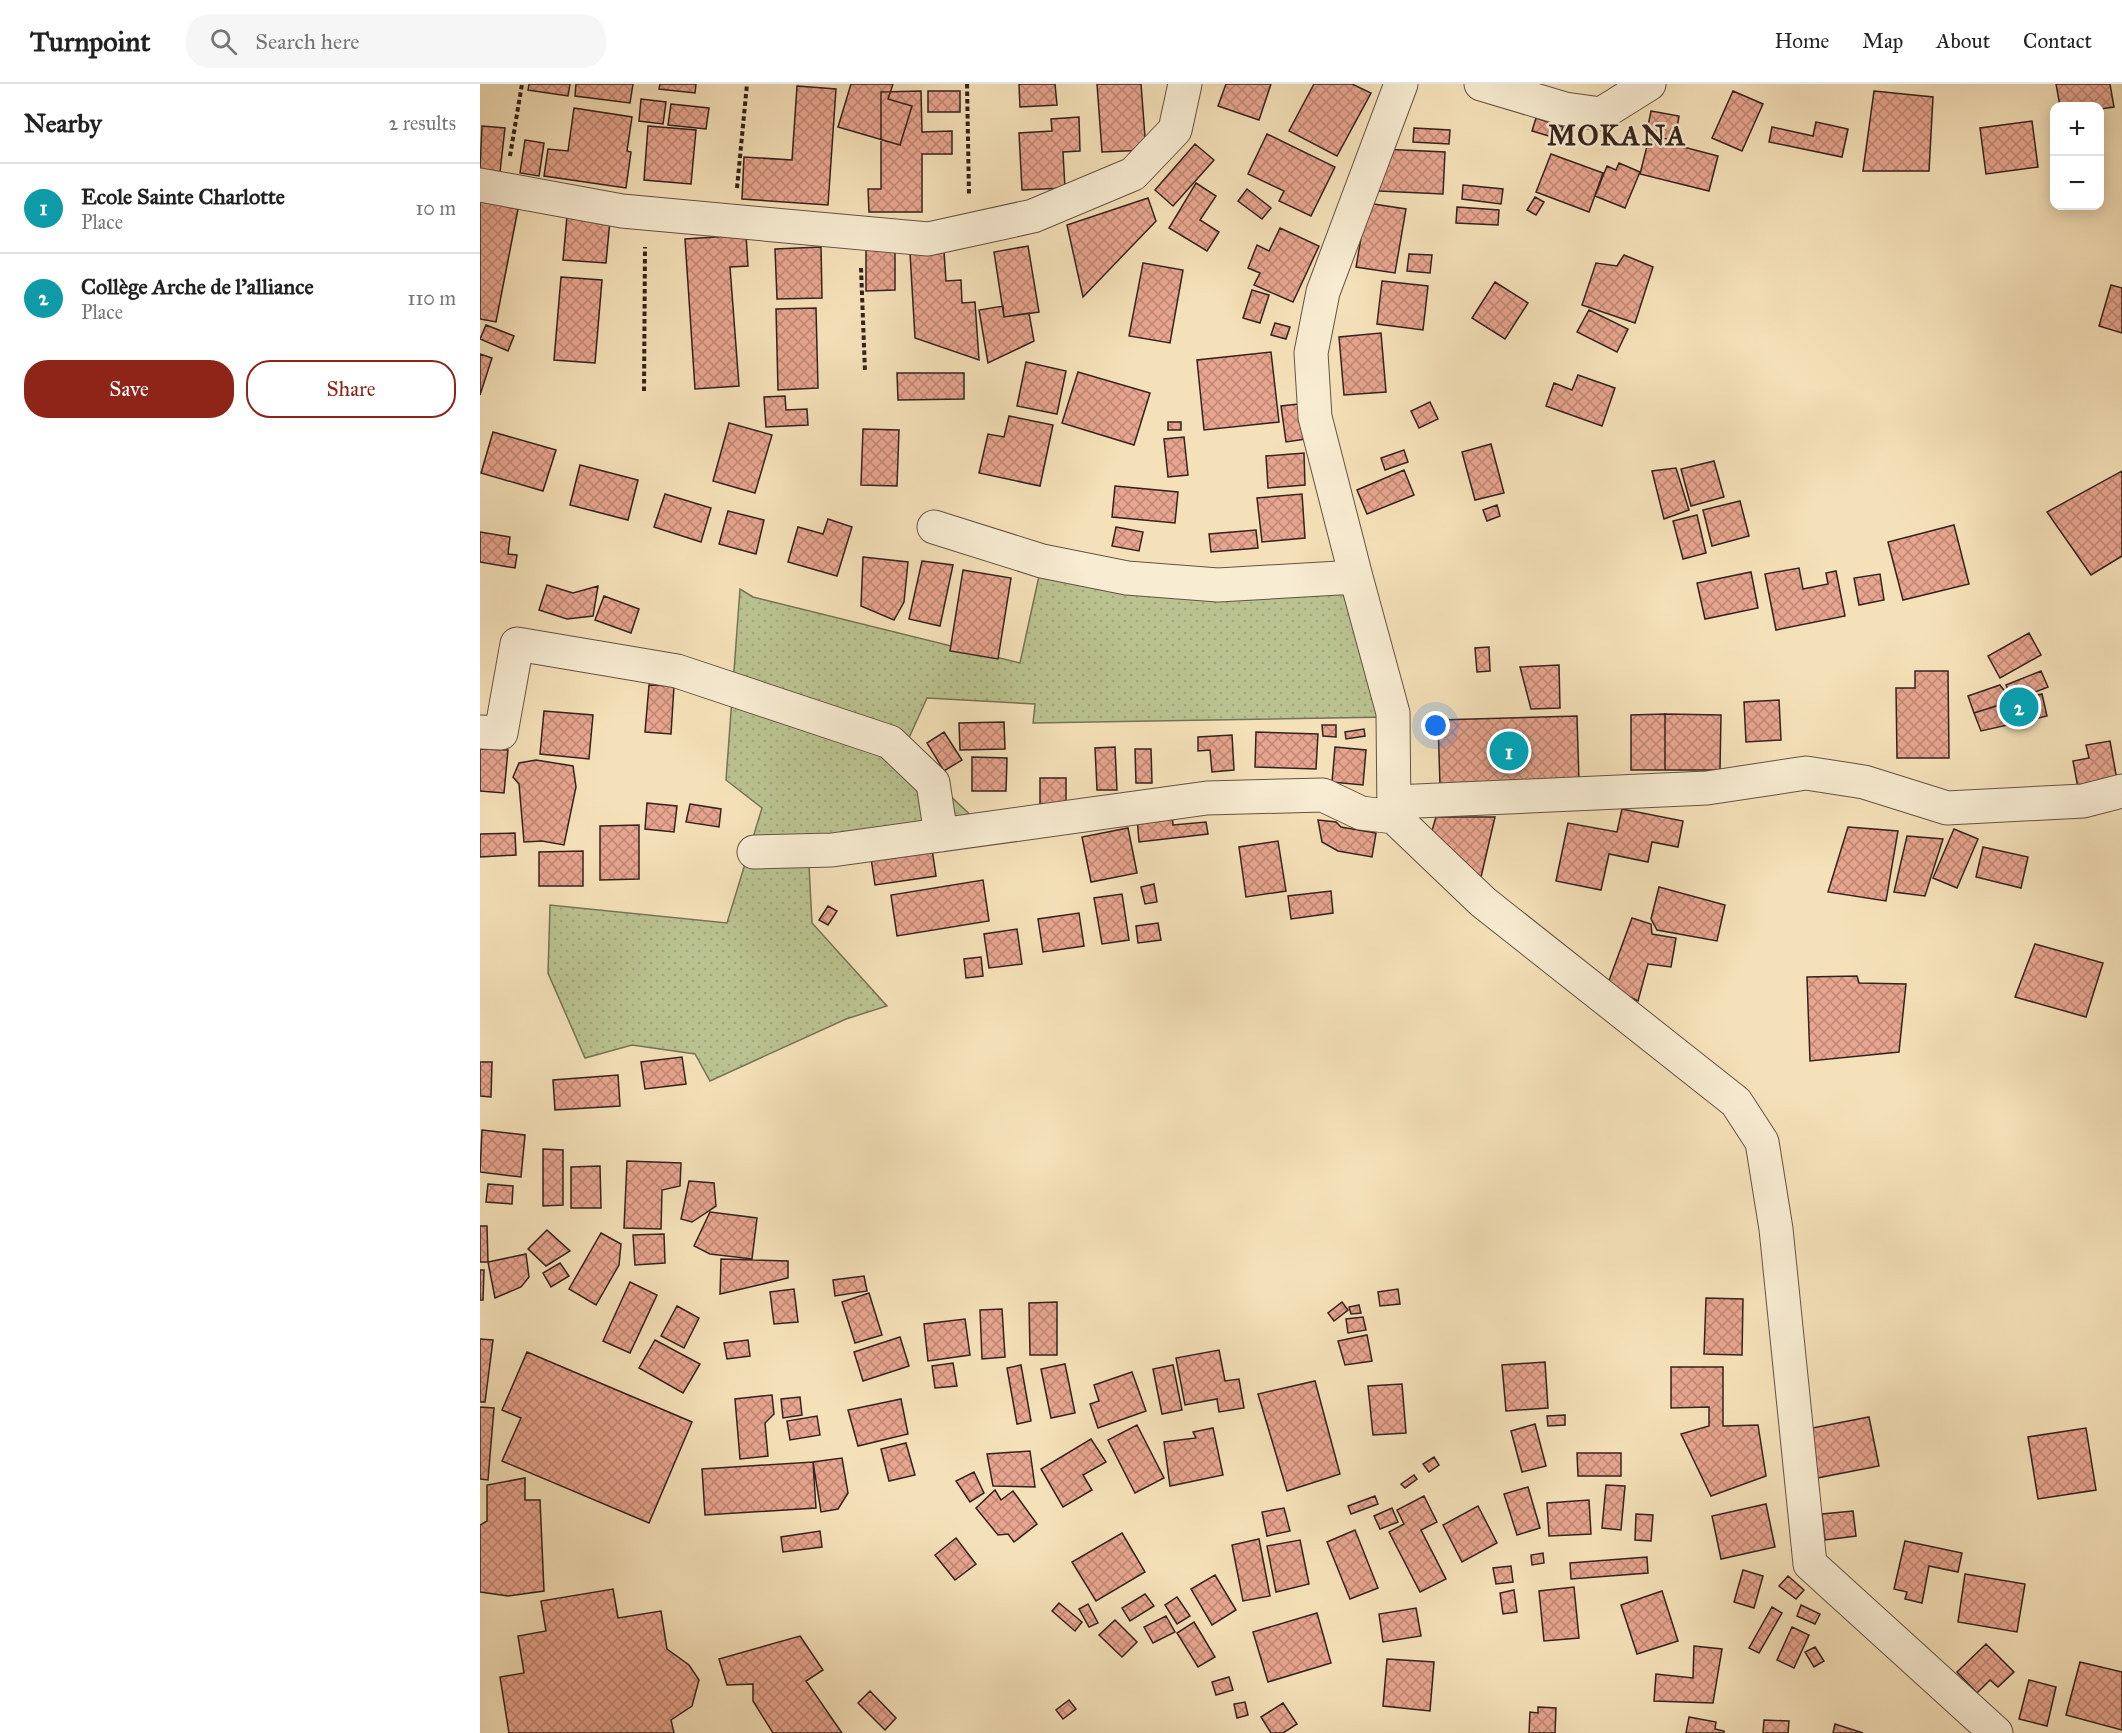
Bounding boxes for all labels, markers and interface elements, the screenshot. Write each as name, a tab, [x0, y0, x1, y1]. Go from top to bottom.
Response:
search box	[186, 14, 606, 68]
text: Turnpoint	[30, 24, 150, 59]
icon: search	[207, 25, 240, 58]
text: Search here	[255, 28, 359, 55]
text: Home	[1774, 28, 1829, 54]
text: Map	[1862, 28, 1903, 54]
text: About	[1936, 28, 1990, 54]
text: Contact	[2023, 28, 2092, 54]
map controls	[2050, 102, 2104, 210]
button: +	[2050, 102, 2104, 156]
text: Nearby	[24, 107, 102, 139]
text: 2 results	[388, 111, 456, 135]
district label: MOKANA	[1547, 118, 1687, 153]
button: −	[2050, 156, 2104, 210]
text: Ecole Sainte Charlotte	[81, 183, 285, 210]
text: 1	[40, 196, 47, 220]
text: 10 m	[415, 196, 456, 220]
text: Place	[81, 210, 123, 234]
text: Collège Arche de l'alliance	[81, 273, 314, 300]
text: 2	[39, 286, 48, 310]
text: 110 m	[408, 286, 456, 310]
text: Place	[81, 300, 123, 324]
button: Save	[24, 360, 234, 418]
button: Share	[246, 360, 456, 418]
pin: 2	[2000, 684, 2038, 730]
your location	[1421, 711, 1450, 740]
pin: 1	[1490, 728, 1528, 774]

